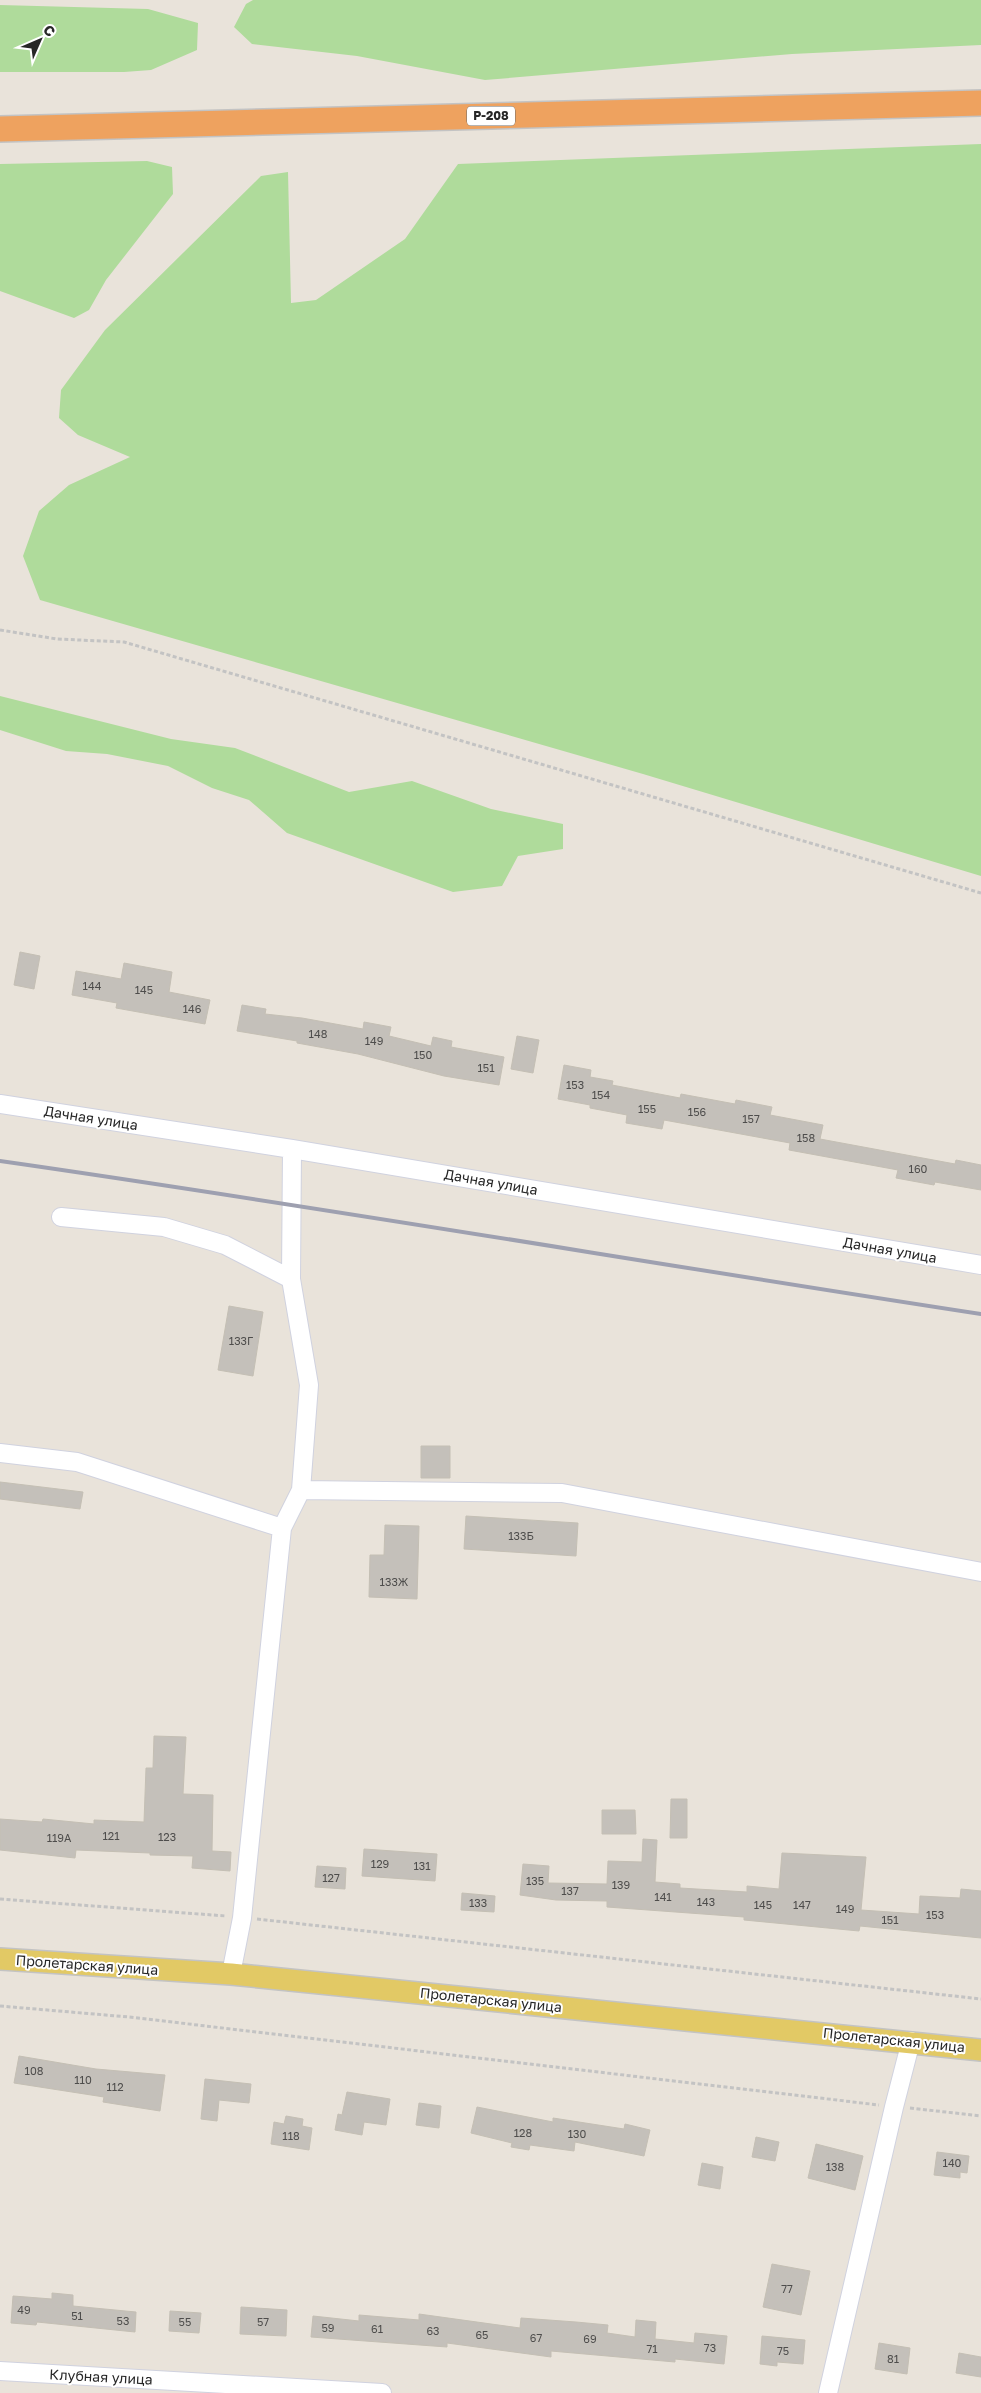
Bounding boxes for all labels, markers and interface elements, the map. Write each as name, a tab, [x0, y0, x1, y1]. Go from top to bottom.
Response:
north arrow	[15, 15, 65, 65]
text: С	[40, 21, 59, 40]
road number: Р-208	[467, 106, 515, 125]
house number: 144	[83, 979, 102, 992]
house number: 145	[135, 983, 153, 996]
house number: 146	[183, 1002, 202, 1015]
house number: 148	[309, 1027, 328, 1040]
house number: 149	[365, 1034, 383, 1047]
house number: 150	[414, 1048, 432, 1061]
house number: 151	[477, 1061, 495, 1074]
house number: 153	[566, 1078, 584, 1091]
house number: 154	[592, 1088, 610, 1101]
street label: Дачная улица	[43, 1102, 139, 1133]
house number: 155	[638, 1102, 656, 1115]
house number: 156	[688, 1105, 707, 1118]
house number: 157	[742, 1112, 760, 1125]
house number: 158	[797, 1131, 815, 1144]
house number: 160	[909, 1162, 928, 1175]
street label: Дачная улица	[443, 1165, 539, 1198]
street label: Дачная улица	[842, 1233, 938, 1266]
house number: 133Г	[229, 1334, 253, 1347]
house number: 133Б	[508, 1529, 534, 1542]
house number: 133Ж	[380, 1575, 409, 1588]
house number: 121	[102, 1829, 120, 1842]
house number: 123	[158, 1830, 176, 1843]
house number: 119А	[47, 1831, 72, 1844]
house number: 129	[371, 1857, 389, 1870]
house number: 131	[413, 1859, 431, 1872]
house number: 127	[322, 1871, 340, 1884]
house number: 135	[526, 1874, 544, 1887]
house number: 139	[612, 1878, 630, 1891]
house number: 137	[561, 1884, 579, 1897]
house number: 141	[654, 1890, 672, 1903]
house number: 143	[697, 1895, 715, 1908]
house number: 133	[469, 1896, 487, 1909]
house number: 145	[754, 1898, 772, 1911]
house number: 147	[793, 1898, 811, 1911]
house number: 149	[836, 1902, 854, 1915]
house number: 153	[926, 1908, 944, 1921]
house number: 151	[881, 1913, 899, 1926]
street label: Пролетарская улица	[15, 1951, 159, 1978]
street label: Пролетарская улица	[419, 1984, 563, 2015]
street label: Пролетарская улица	[822, 2024, 966, 2055]
house number: 108	[25, 2064, 44, 2077]
house number: 110	[74, 2073, 92, 2086]
house number: 112	[106, 2080, 124, 2093]
house number: 128	[514, 2126, 532, 2139]
house number: 130	[568, 2127, 586, 2140]
house number: 118	[282, 2129, 300, 2142]
house number: 140	[943, 2156, 962, 2169]
house number: 138	[826, 2160, 845, 2173]
house number: 77	[781, 2282, 793, 2295]
house number: 49	[17, 2303, 31, 2316]
house number: 51	[71, 2309, 83, 2322]
house number: 53	[117, 2314, 129, 2327]
house number: 55	[179, 2315, 191, 2328]
house number: 57	[257, 2315, 269, 2328]
house number: 59	[321, 2321, 335, 2334]
house number: 61	[371, 2322, 383, 2335]
house number: 63	[426, 2324, 440, 2337]
house number: 65	[475, 2328, 489, 2341]
house number: 67	[530, 2331, 542, 2344]
house number: 69	[583, 2332, 597, 2345]
house number: 73	[704, 2341, 716, 2354]
house number: 71	[646, 2342, 658, 2355]
house number: 75	[777, 2344, 789, 2357]
house number: 81	[887, 2352, 899, 2365]
street label: Клубная улица	[49, 2365, 153, 2388]

